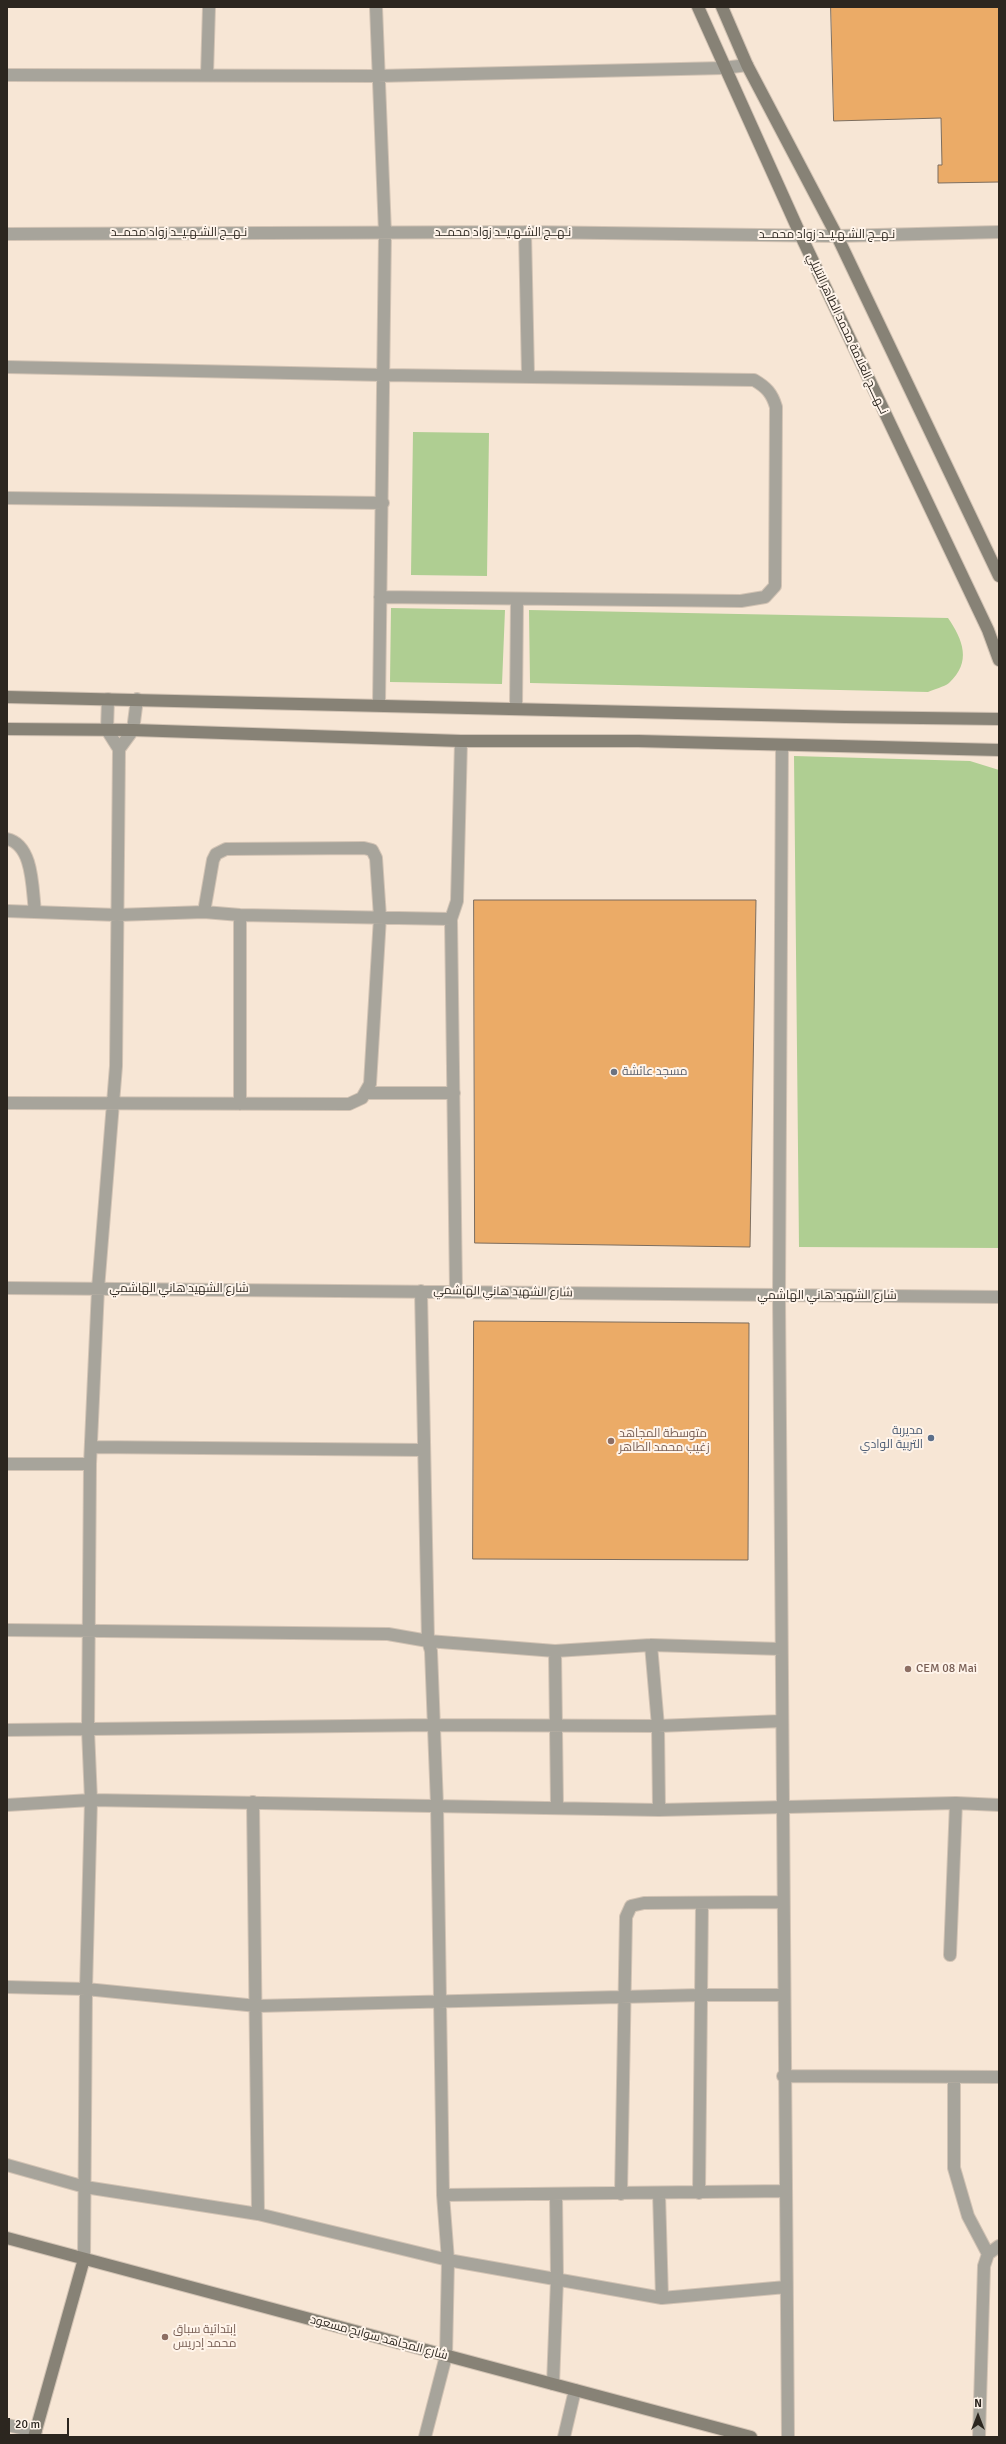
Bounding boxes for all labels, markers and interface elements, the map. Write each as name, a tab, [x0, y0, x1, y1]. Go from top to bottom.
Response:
street label: نـهــج الشـهـيــد زواد محمــد	[111, 226, 247, 240]
street label: نـهــج الشـهـيــد زواد محمــد	[435, 226, 571, 240]
street label: نـهــج الشـهـيــد زواد محمــد	[759, 228, 895, 242]
street label: نــهــــج العلامة محمد الطاهر التليلي	[803, 251, 891, 417]
place label: مسجد عائشة	[622, 1065, 687, 1079]
marker: مسجد عائشة	[609, 1067, 619, 1077]
street label: شارع الشهيد هاني الهاشمي	[109, 1282, 249, 1296]
street label: شارع الشهيد هاني الهاشمي	[433, 1284, 573, 1300]
street label: شارع الشهيد هاني الهاشمي	[757, 1289, 897, 1303]
place label: مديربة التربية الوادي	[860, 1424, 923, 1452]
place label: متوسطة المجاهد زغيب محمد الطاهر	[619, 1427, 710, 1455]
marker: مديربة التربية الوادي	[926, 1433, 936, 1443]
marker: متوسطة المجاهد زغيب محمد الطاهر	[606, 1436, 616, 1446]
place label: CEM 08 Mai	[916, 1662, 977, 1676]
marker: CEM 08 Mai	[903, 1664, 913, 1674]
street label: شارع المجاهد سوايح مسعود	[309, 2313, 449, 2363]
place label: إبتدائية سباق محمد إدريس	[173, 2323, 236, 2351]
marker: إبتدائية سباق محمد إدريس	[160, 2332, 170, 2342]
north arrow	[958, 2396, 998, 2436]
text: N	[974, 2397, 982, 2410]
scale bar	[10, 2410, 71, 2436]
text: 20 m	[15, 2417, 40, 2432]

